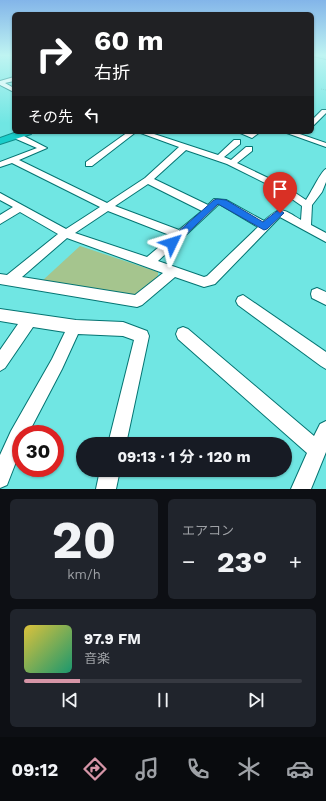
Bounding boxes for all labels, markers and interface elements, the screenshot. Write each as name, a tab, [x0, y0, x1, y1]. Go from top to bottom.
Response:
text: 60 m	[94, 24, 164, 57]
icon: right	[28, 28, 80, 80]
text: 右折	[94, 62, 130, 83]
icon: left	[81, 104, 103, 126]
text: その先	[28, 108, 73, 126]
pin	[263, 172, 297, 213]
icon: arrive	[269, 178, 291, 200]
position arrow	[151, 222, 193, 264]
speed limit sign: 30	[12, 425, 64, 477]
text: 09:13 · 1 分 · 120 m	[117, 448, 251, 466]
text: 20	[52, 510, 116, 571]
text: エアコン	[182, 523, 234, 538]
text: 23°	[217, 544, 267, 579]
text: −	[182, 549, 195, 574]
text: +	[289, 549, 302, 574]
text: km/h	[67, 567, 101, 582]
text: 97.9 FM	[84, 630, 141, 648]
text: 音楽	[84, 651, 110, 666]
icon: previous	[59, 689, 81, 711]
icon: pause	[152, 689, 174, 711]
icon: next	[245, 689, 267, 711]
icon: directions	[81, 755, 109, 783]
icon: music	[133, 755, 161, 783]
icon: phone	[184, 755, 212, 783]
icon: climate	[235, 755, 263, 783]
icon: car	[286, 755, 314, 783]
text: 09:12	[12, 759, 58, 780]

